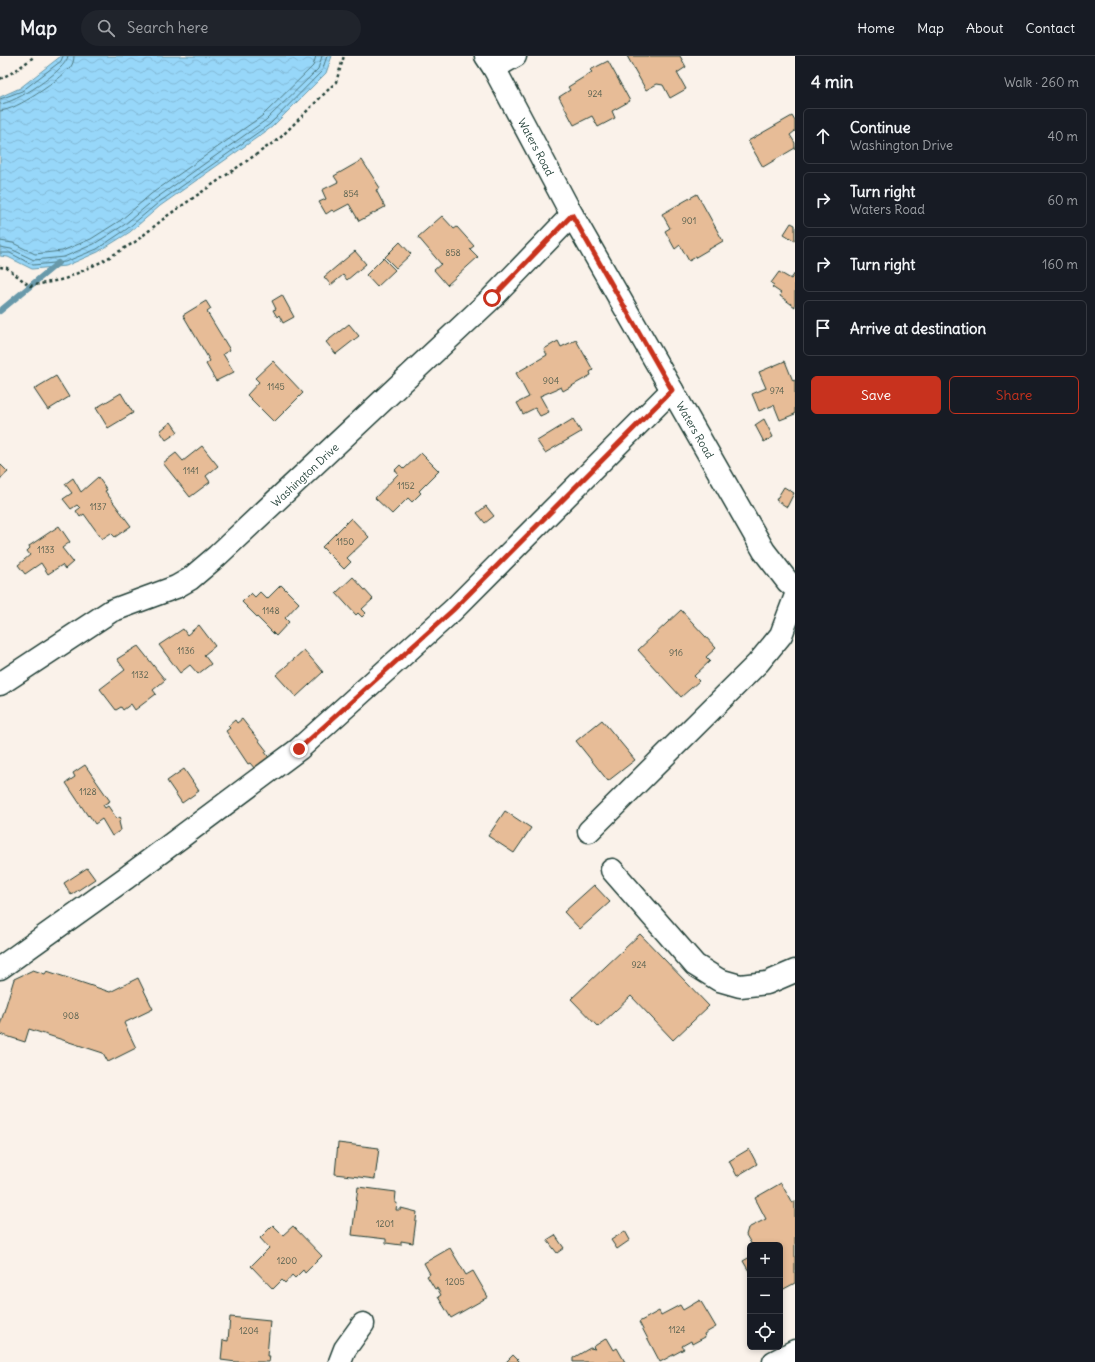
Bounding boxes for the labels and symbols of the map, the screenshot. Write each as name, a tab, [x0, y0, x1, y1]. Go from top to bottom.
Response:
house number: 924	[587, 88, 603, 99]
street label: Waters Road	[515, 116, 557, 179]
house number: 854	[343, 188, 359, 199]
house number: 901	[682, 215, 696, 226]
house number: 858	[445, 247, 461, 258]
route start	[483, 289, 501, 307]
house number: 904	[543, 375, 559, 386]
house number: 1145	[267, 381, 285, 392]
house number: 974	[770, 385, 784, 396]
street label: Waters Road	[673, 399, 717, 461]
street label: Washington Drive	[268, 440, 342, 510]
house number: 1141	[183, 465, 199, 476]
house number: 1152	[397, 480, 415, 491]
house number: 1137	[90, 501, 107, 512]
house number: 1150	[336, 536, 354, 547]
house number: 1133	[37, 544, 55, 555]
house number: 1148	[262, 605, 280, 616]
house number: 1136	[177, 645, 195, 656]
house number: 916	[669, 647, 683, 658]
house number: 1132	[131, 669, 149, 680]
route end	[290, 740, 308, 758]
house number: 1128	[79, 786, 97, 797]
house number: 924	[631, 959, 647, 970]
house number: 908	[63, 1010, 79, 1021]
house number: 1201	[376, 1218, 394, 1229]
house number: 1200	[277, 1255, 297, 1266]
house number: 1205	[445, 1276, 465, 1287]
house number: 1124	[668, 1324, 686, 1335]
house number: 1204	[239, 1325, 259, 1336]

